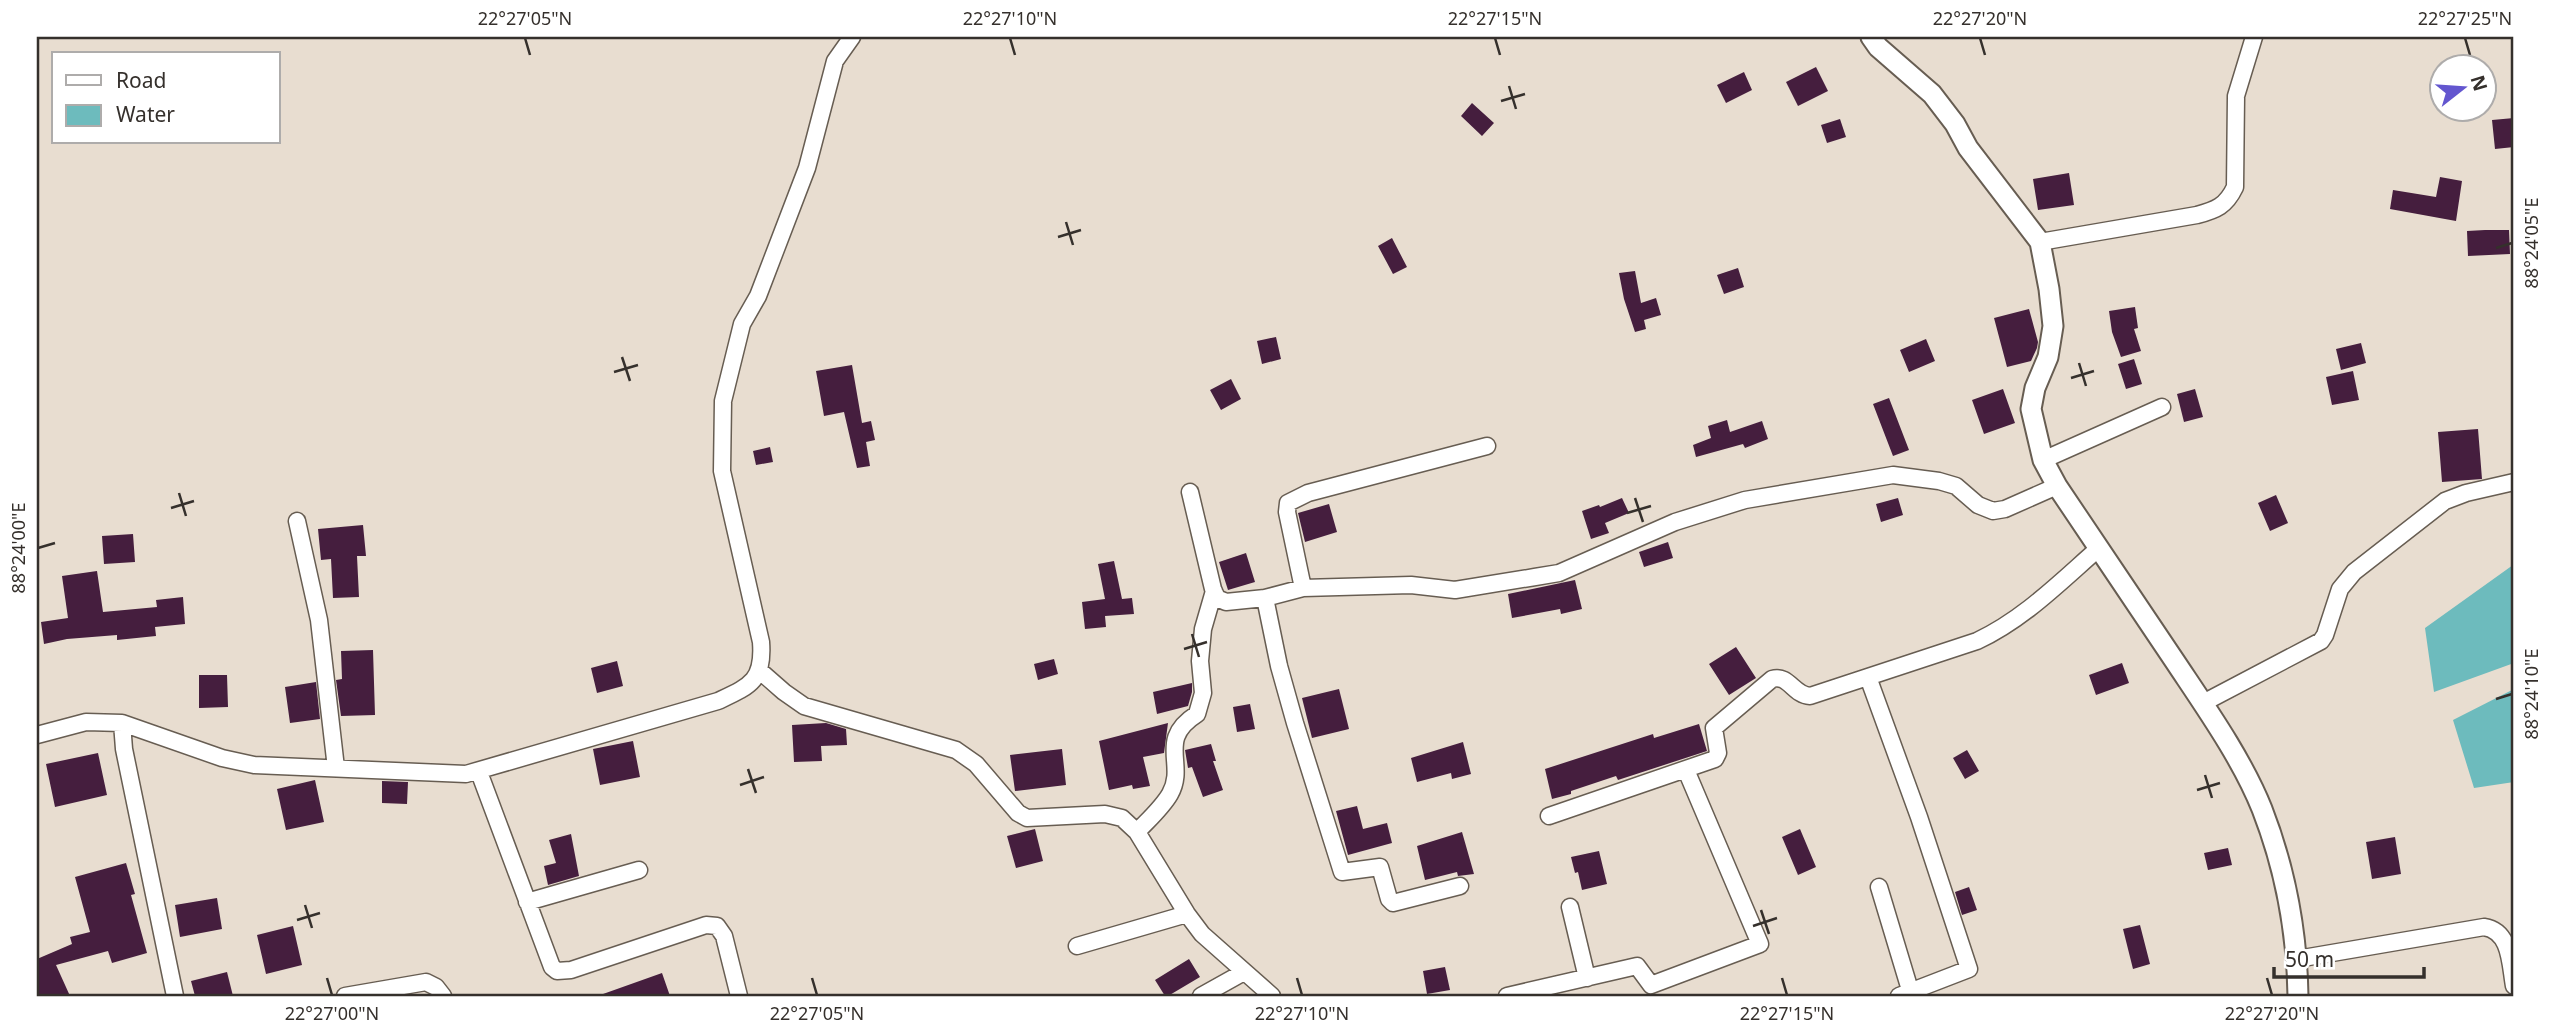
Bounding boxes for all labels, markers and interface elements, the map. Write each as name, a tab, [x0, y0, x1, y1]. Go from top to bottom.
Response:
text: 22°27'05"N	[478, 6, 572, 30]
text: 22°27'10"N	[963, 6, 1057, 30]
text: 22°27'15"N	[1448, 6, 1542, 30]
text: 22°27'20"N	[1933, 6, 2027, 30]
text: 22°27'25"N	[2418, 6, 2512, 30]
legend	[52, 52, 280, 144]
north arrow	[2428, 52, 2498, 122]
text: Road	[116, 66, 166, 94]
text: N	[2465, 72, 2494, 94]
text: Water	[116, 100, 175, 128]
text: 88°24'05"E	[2519, 198, 2543, 288]
text: 88°24'00"E	[6, 503, 30, 593]
text: 88°24'10"E	[2519, 649, 2543, 739]
scale bar	[2274, 935, 2425, 979]
text: 50 m	[2285, 945, 2334, 973]
text: 22°27'00"N	[285, 1001, 379, 1025]
text: 22°27'05"N	[770, 1001, 864, 1025]
text: 22°27'10"N	[1255, 1001, 1349, 1025]
text: 22°27'15"N	[1740, 1001, 1834, 1025]
text: 22°27'20"N	[2225, 1001, 2319, 1025]

